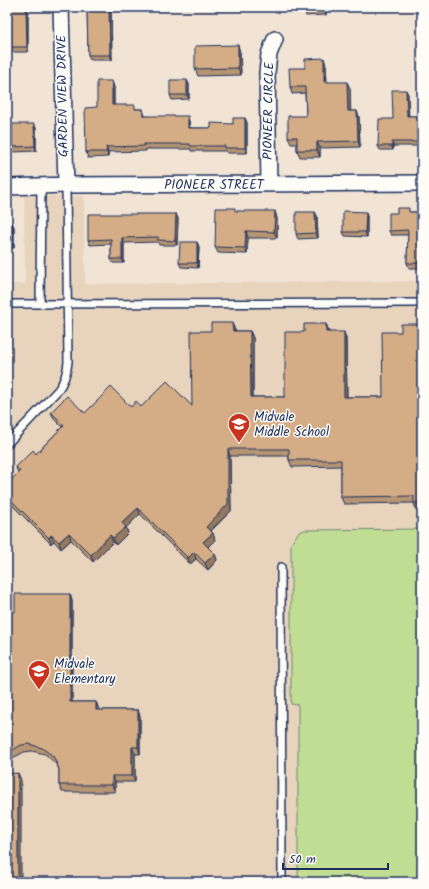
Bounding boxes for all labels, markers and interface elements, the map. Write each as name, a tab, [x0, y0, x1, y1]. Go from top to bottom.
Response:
street label: GARDEN VIEW DRIVE	[51, 34, 75, 157]
street label: PIONEER CIRCLE	[258, 62, 280, 160]
street label: PIONEER STREET	[164, 175, 265, 196]
place label: Midvale Middle School	[254, 407, 329, 443]
school or university icon: Midvale Middle School	[226, 411, 252, 444]
place label: Midvale Elementary	[54, 654, 116, 690]
school or university icon: Midvale Elementary	[26, 658, 52, 691]
scale bar	[283, 845, 388, 871]
text: 50 m	[289, 850, 316, 869]

